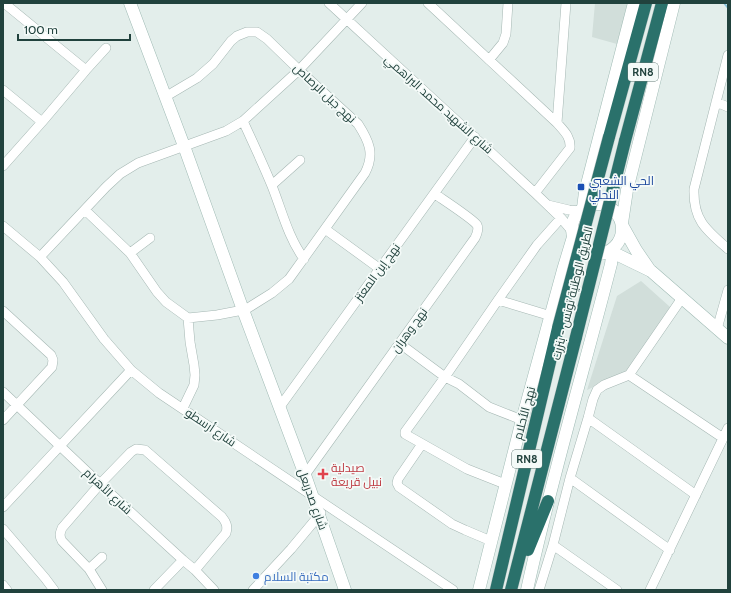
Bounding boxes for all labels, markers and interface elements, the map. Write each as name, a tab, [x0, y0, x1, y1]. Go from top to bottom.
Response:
scale bar	[18, 16, 130, 42]
text: 100 m	[24, 22, 58, 37]
street label: شارع الشهيد محمد البراهمي	[380, 51, 496, 159]
street label: نهج جبل الرصاص	[290, 60, 360, 127]
road number: RN8	[628, 63, 658, 81]
place label: الحي الشعبي النحلي	[589, 173, 654, 205]
marker: الحي الشعبي النحلي	[576, 182, 586, 192]
street label: الطريق الوطنية تونس - بنزرت	[548, 224, 596, 362]
street label: نهج إبن المعتز	[350, 240, 404, 305]
street label: نهج وهران	[388, 304, 431, 356]
street label: نهج الأحلام	[510, 385, 539, 442]
street label: شارع أرسطو	[182, 405, 239, 450]
road number: RN8	[512, 450, 542, 468]
place label: صيدلية نبيل قريعة	[331, 460, 382, 489]
street label: شارع الأهرام	[80, 465, 135, 518]
street label: شارع صدربعل	[294, 466, 331, 532]
marker: صيدلية نبيل قريعة	[318, 469, 328, 479]
place label: مكتبة السلام	[264, 569, 329, 585]
marker: مكتبة السلام	[251, 571, 261, 581]

